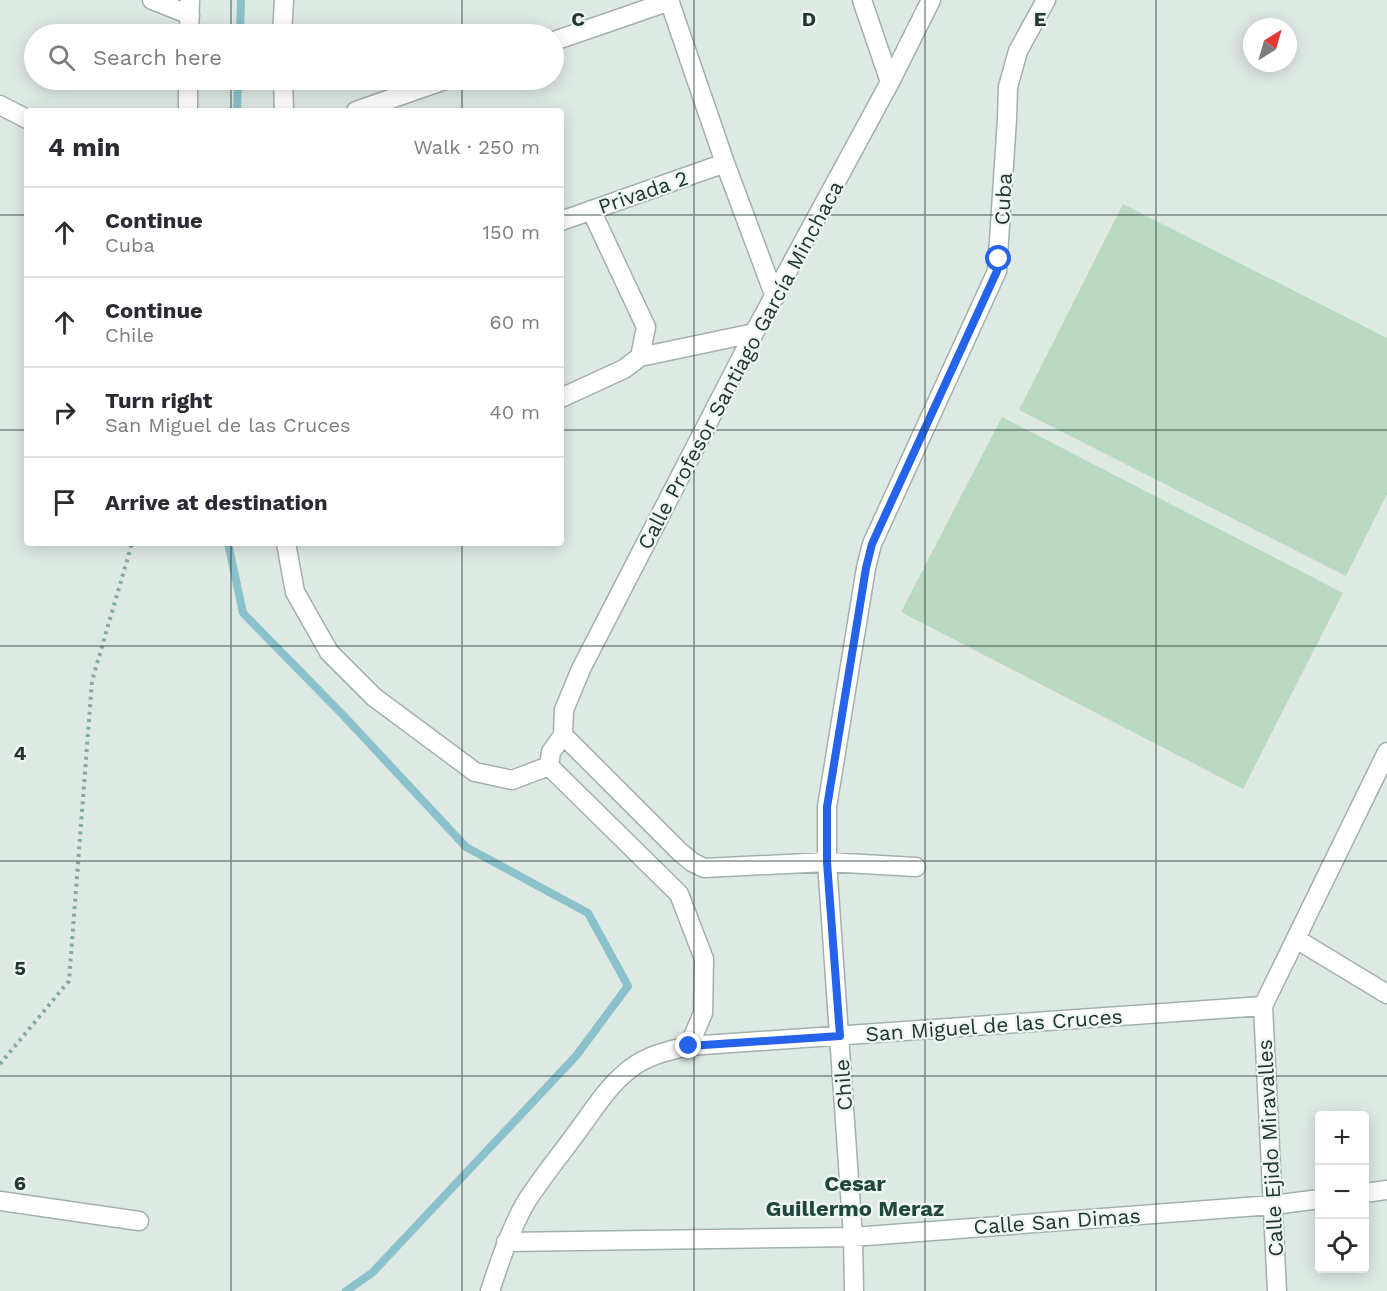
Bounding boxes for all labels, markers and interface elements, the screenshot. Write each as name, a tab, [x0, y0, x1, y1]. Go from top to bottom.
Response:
text: C	[571, 7, 585, 31]
text: D	[802, 7, 816, 31]
text: E	[1034, 7, 1046, 31]
north arrow	[1243, 18, 1297, 72]
search box	[24, 24, 564, 90]
icon: search	[45, 41, 78, 74]
text: Search here	[93, 45, 222, 70]
text: 4 min	[48, 132, 120, 162]
text: Walk · 250 m	[413, 135, 540, 159]
street label: Privada 2	[595, 165, 691, 219]
street label: Cuba	[989, 172, 1017, 226]
street label: Calle Profesor Santiago García Minchaca	[632, 176, 848, 554]
text: Continue	[105, 208, 203, 233]
icon: ahead	[48, 216, 81, 249]
text: 150 m	[482, 220, 540, 244]
text: Cuba	[105, 233, 155, 257]
route start	[985, 245, 1011, 271]
text: Continue	[105, 298, 203, 323]
icon: ahead	[48, 306, 81, 339]
text: 60 m	[490, 310, 540, 334]
text: Chile	[105, 323, 154, 347]
text: Turn right	[105, 388, 212, 413]
icon: right	[48, 396, 81, 429]
text: 40 m	[489, 400, 540, 424]
text: San Miguel de las Cruces	[105, 413, 351, 437]
icon: arrive	[48, 486, 81, 519]
text: Arrive at destination	[105, 490, 328, 515]
text: 4	[14, 741, 27, 765]
text: 5	[14, 956, 26, 980]
street label: San Miguel de las Cruces	[865, 1004, 1123, 1046]
route end	[675, 1032, 701, 1058]
street label: Calle Ejido Miravalles	[1252, 1039, 1288, 1257]
street label: Chile	[829, 1058, 857, 1112]
map controls	[1315, 1111, 1369, 1273]
button: +	[1315, 1111, 1369, 1165]
button: −	[1315, 1165, 1369, 1219]
text: 6	[14, 1171, 26, 1195]
district label: Cesar Guillermo Meraz	[766, 1171, 944, 1221]
street label: Calle San Dimas	[973, 1203, 1141, 1239]
button: locate	[1315, 1219, 1369, 1273]

